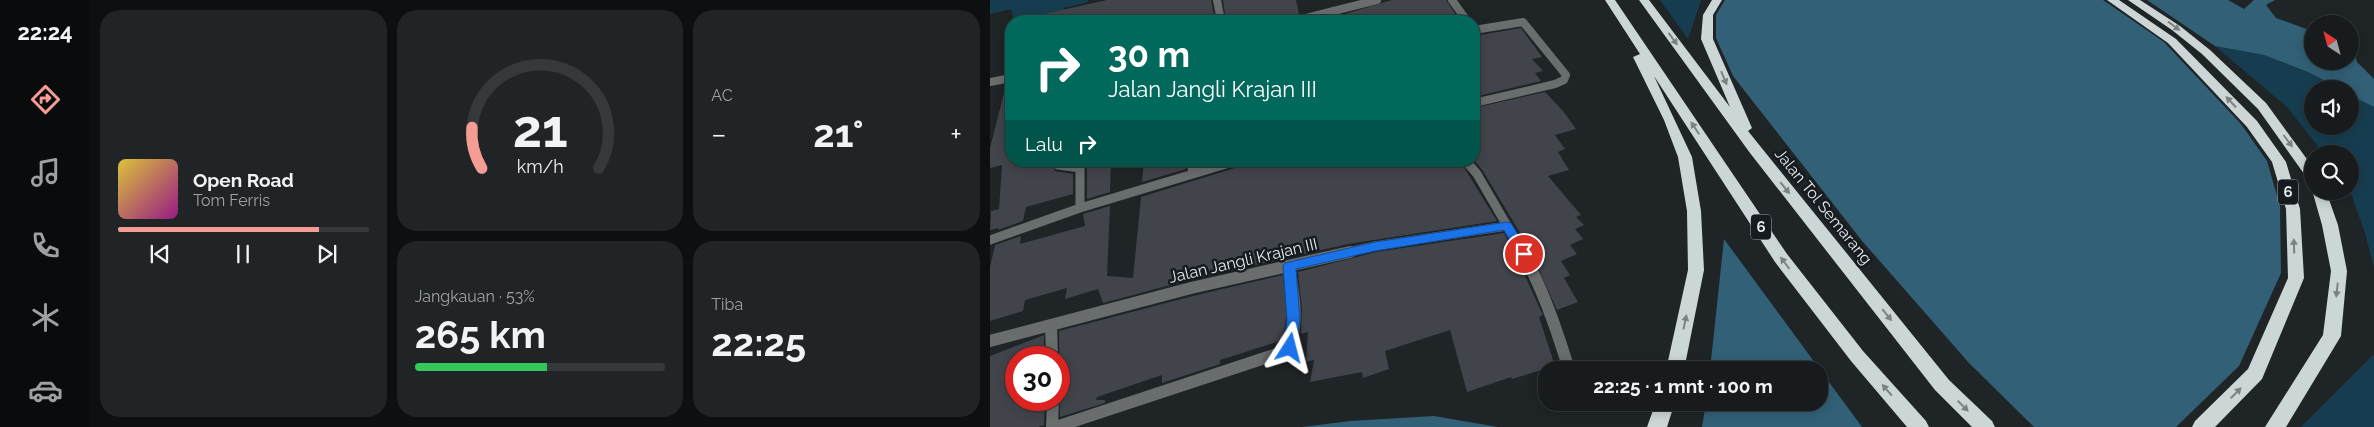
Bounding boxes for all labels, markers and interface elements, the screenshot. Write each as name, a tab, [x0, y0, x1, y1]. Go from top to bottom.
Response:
north arrow	[2304, 15, 2359, 70]
map controls	[2304, 15, 2359, 200]
text: 22:24	[17, 19, 73, 45]
one-way arrow	[2167, 21, 2181, 31]
one-way arrow	[1668, 32, 1678, 46]
text: 30 m	[1108, 34, 1190, 75]
icon: right	[1025, 35, 1090, 100]
one-way arrow	[1721, 71, 1729, 85]
text: Jalan Jangli Krajan III	[1108, 76, 1317, 102]
button: sound	[2304, 80, 2359, 135]
icon: directions	[28, 82, 63, 117]
text: AC	[711, 86, 733, 105]
one-way arrow	[2225, 97, 2237, 109]
text: 21	[512, 98, 568, 159]
text: 21°	[813, 111, 863, 156]
text: −	[711, 118, 726, 151]
text: +	[950, 118, 962, 151]
one-way arrow	[1690, 122, 1700, 135]
icon: right	[1073, 130, 1101, 158]
text: Lalu	[1025, 133, 1063, 155]
one-way arrow	[2282, 134, 2293, 147]
street label: Jalan Tol Semarang	[1771, 144, 1876, 268]
button: search	[2304, 145, 2359, 200]
icon: music	[28, 155, 63, 190]
text: km/h	[516, 156, 564, 177]
text: Open Road	[193, 169, 294, 191]
road number: 6	[2278, 180, 2298, 204]
one-way arrow	[1780, 182, 1791, 195]
text: Tom Ferris	[193, 191, 270, 210]
road number: 6	[1751, 214, 1771, 240]
icon: phone	[28, 228, 63, 263]
pin	[1503, 233, 1545, 275]
street label: Jalan Jangli Krajan III	[1167, 234, 1319, 287]
one-way arrow	[2290, 238, 2298, 254]
icon: previous	[146, 240, 174, 268]
icon: pause	[229, 240, 257, 268]
icon: next	[313, 240, 341, 268]
icon: arrive	[1510, 240, 1538, 268]
one-way arrow	[1780, 257, 1791, 270]
one-way arrow	[2333, 282, 2341, 298]
text: Jangkauan · 53%	[415, 287, 535, 306]
text: Tiba	[711, 295, 743, 314]
icon: climate	[28, 300, 63, 335]
one-way arrow	[1881, 308, 1892, 321]
text: 265 km	[415, 312, 546, 357]
one-way arrow	[1681, 314, 1689, 330]
text: 22:25	[711, 320, 806, 365]
position arrow	[1263, 321, 1315, 373]
speed limit sign: 30	[1005, 346, 1070, 411]
icon: car	[28, 373, 63, 408]
text: 22:25 · 1 mnt · 100 m	[1593, 375, 1773, 397]
one-way arrow	[1881, 384, 1892, 397]
one-way arrow	[2230, 387, 2242, 399]
one-way arrow	[1957, 400, 1969, 412]

